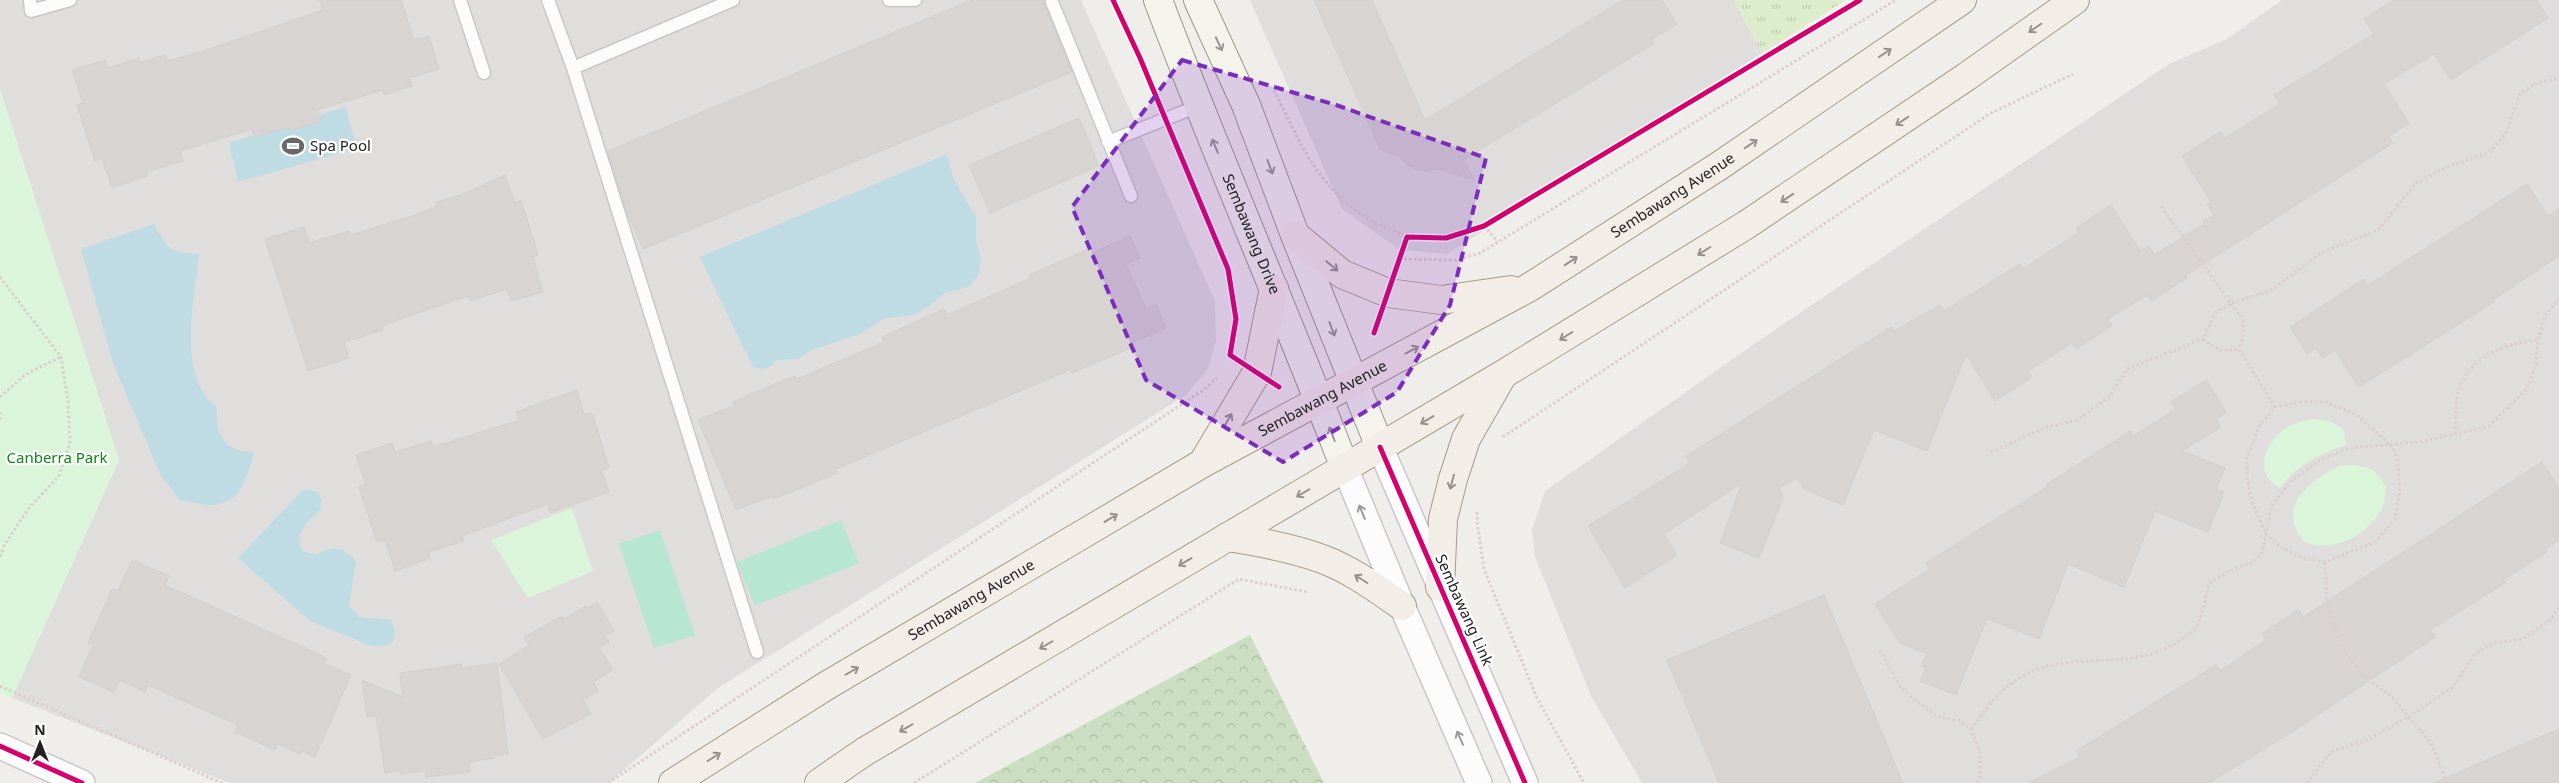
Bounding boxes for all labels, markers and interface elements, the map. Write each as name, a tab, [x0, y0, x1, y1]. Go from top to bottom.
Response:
one-way arrow	[2029, 23, 2043, 33]
one-way arrow	[1214, 36, 1224, 51]
one-way arrow	[1878, 47, 1892, 57]
one-way arrow	[1895, 116, 1909, 126]
sports icon: Spa Pool	[280, 133, 306, 159]
place label: Spa Pool	[310, 135, 371, 155]
one-way arrow	[1209, 139, 1219, 154]
one-way arrow	[1744, 139, 1758, 149]
street label: Sembawang Avenue	[1606, 147, 1738, 242]
one-way arrow	[1266, 158, 1275, 174]
street label: Sembawang Drive	[1219, 171, 1286, 297]
one-way arrow	[1780, 193, 1794, 203]
one-way arrow	[1697, 245, 1711, 256]
one-way arrow	[1564, 256, 1578, 266]
one-way arrow	[1326, 260, 1339, 272]
one-way arrow	[1328, 321, 1337, 336]
one-way arrow	[1559, 331, 1573, 341]
one-way arrow	[1404, 344, 1418, 354]
street label: Sembawang Avenue	[1254, 355, 1390, 441]
one-way arrow	[1223, 414, 1233, 428]
one-way arrow	[1419, 415, 1434, 425]
one-way arrow	[1327, 427, 1336, 442]
park label: Canberra Park	[7, 447, 107, 467]
one-way arrow	[1447, 473, 1457, 489]
one-way arrow	[1296, 489, 1311, 498]
one-way arrow	[1357, 505, 1366, 521]
one-way arrow	[1103, 512, 1117, 522]
street label: Sembawang Link	[1431, 551, 1498, 668]
street label: Sembawang Avenue	[904, 554, 1038, 644]
one-way arrow	[1178, 557, 1192, 567]
one-way arrow	[1354, 574, 1368, 584]
one-way arrow	[1039, 641, 1053, 651]
one-way arrow	[845, 666, 859, 676]
north arrow	[15, 718, 65, 768]
text: N	[34, 720, 46, 739]
one-way arrow	[899, 723, 913, 733]
one-way arrow	[1454, 731, 1464, 746]
one-way arrow	[707, 752, 721, 762]

